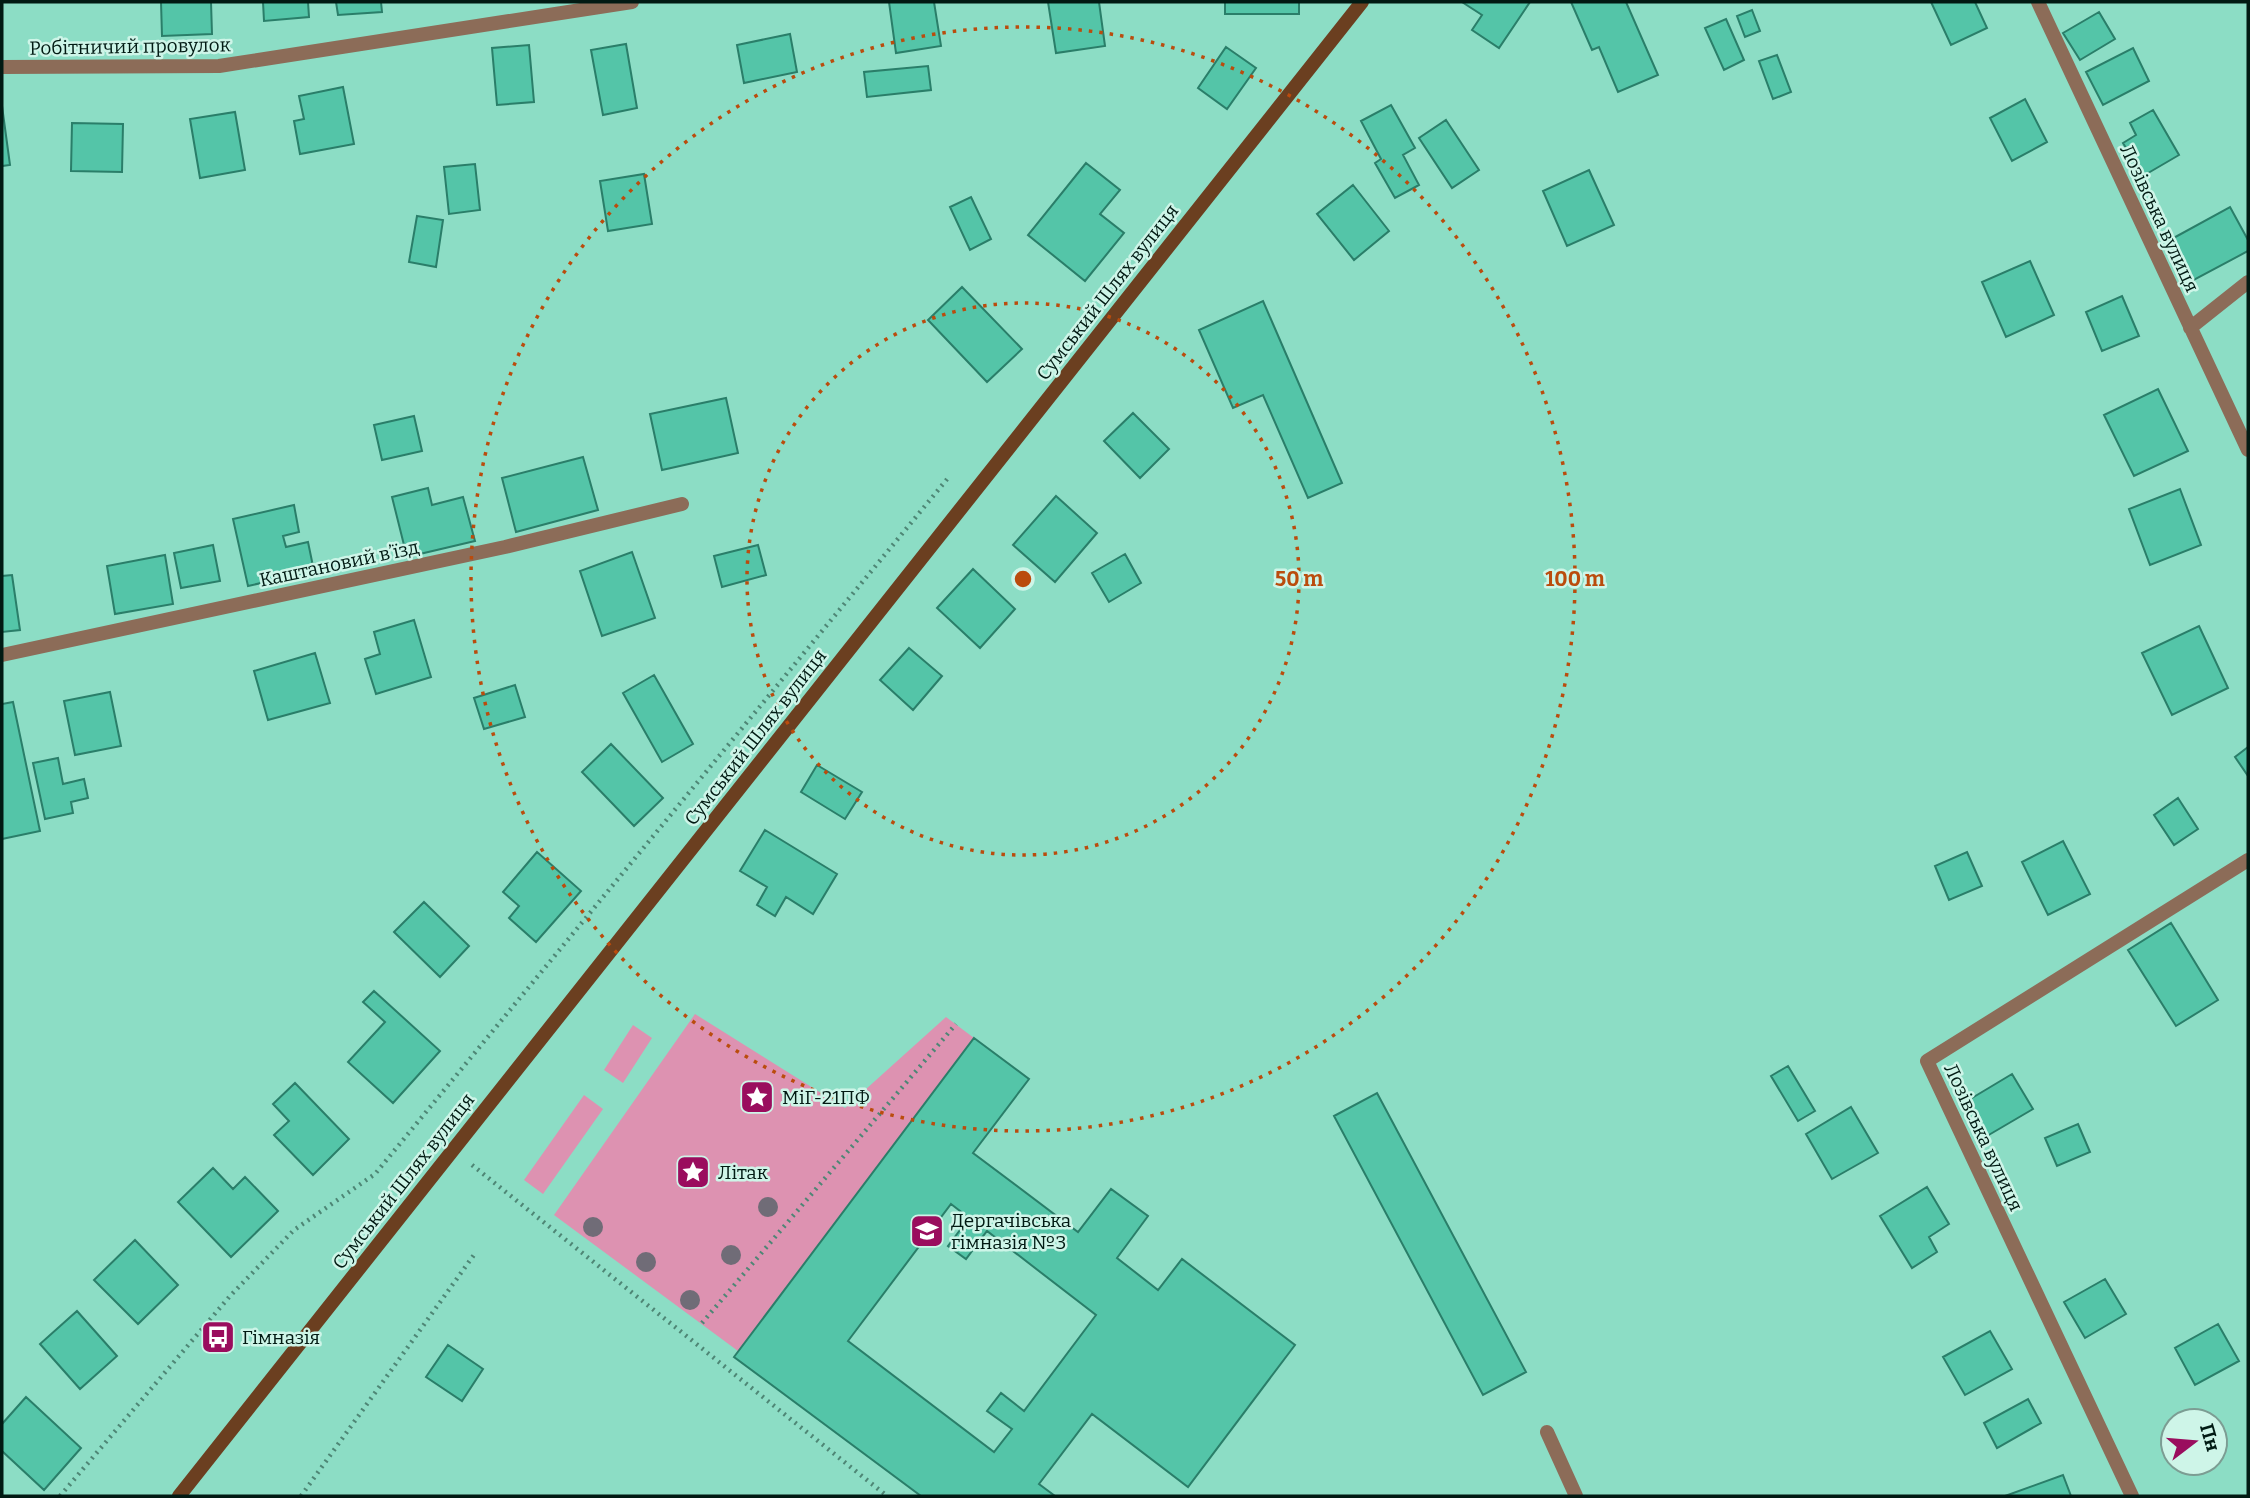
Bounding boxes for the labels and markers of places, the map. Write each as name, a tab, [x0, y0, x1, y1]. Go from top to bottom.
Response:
centre of rings	[1011, 567, 1035, 591]
place icon: МіГ-21ПФ	[738, 1078, 776, 1116]
place label: МіГ-21ПФ	[782, 1086, 870, 1109]
place icon: Літак	[674, 1153, 712, 1191]
place label: Літак	[718, 1161, 769, 1184]
place label: Дергачівська гімназія №3	[951, 1209, 1072, 1254]
school or university icon: Дергачівська гімназія №3	[908, 1212, 946, 1250]
bus stop icon: Гімназія	[199, 1318, 237, 1356]
place label: Гімназія	[242, 1326, 320, 1349]

